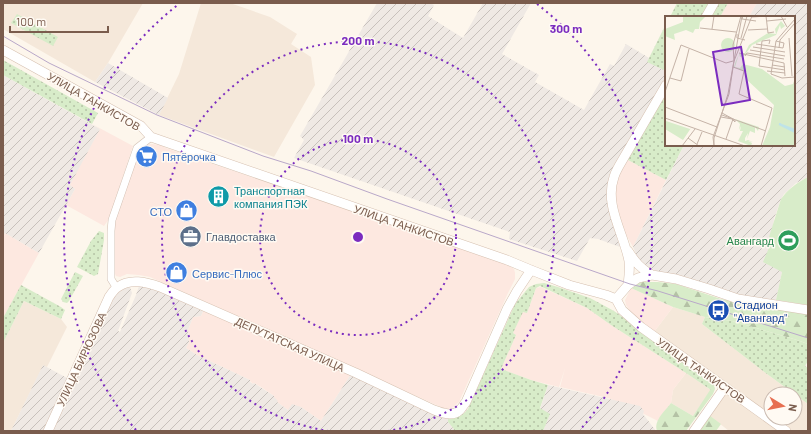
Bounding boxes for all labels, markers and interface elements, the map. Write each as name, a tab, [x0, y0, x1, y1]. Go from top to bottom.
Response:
scale bar	[10, 8, 108, 34]
text: 100 m	[16, 14, 46, 28]
inset map	[665, 16, 795, 146]
text: 300 m	[550, 21, 582, 35]
text: 200 m	[342, 33, 374, 47]
street label: УЛИЦА ТАНКИСТОВ	[45, 69, 143, 133]
text: 100 m	[343, 131, 373, 145]
supermarket icon: Пятёрочка	[133, 143, 159, 169]
place label: Пятёрочка	[162, 150, 217, 163]
building icon: Транспортная компания ПЭК	[206, 183, 232, 209]
place label: Транспортная компания ПЭК	[234, 184, 308, 210]
shop icon: СТО	[174, 198, 200, 224]
street label: УЛИЦА ТАНКИСТОВ	[352, 202, 456, 248]
place label: СТО	[150, 205, 172, 218]
office icon: Главдоставка	[177, 223, 203, 249]
sports icon: Авангард	[776, 227, 802, 253]
place label: Главдоставка	[206, 230, 277, 243]
centre of rings	[351, 230, 365, 244]
place label: Авангард	[727, 234, 775, 247]
shop icon: Сервис-Плюс	[163, 260, 189, 286]
place label: Сервис-Плюс	[192, 267, 263, 280]
bus stop icon: Стадион "Авангард"	[706, 297, 732, 323]
place label: Стадион "Авангард"	[734, 298, 787, 324]
street label: УЛИЦА БИРЮЗОВА	[53, 309, 109, 408]
street label: ДЕПУТАТСКАЯ УЛИЦА	[233, 314, 347, 374]
street label: УЛИЦА ТАНКИСТОВ	[654, 335, 748, 405]
north arrow	[763, 386, 803, 426]
text: N	[786, 403, 800, 413]

